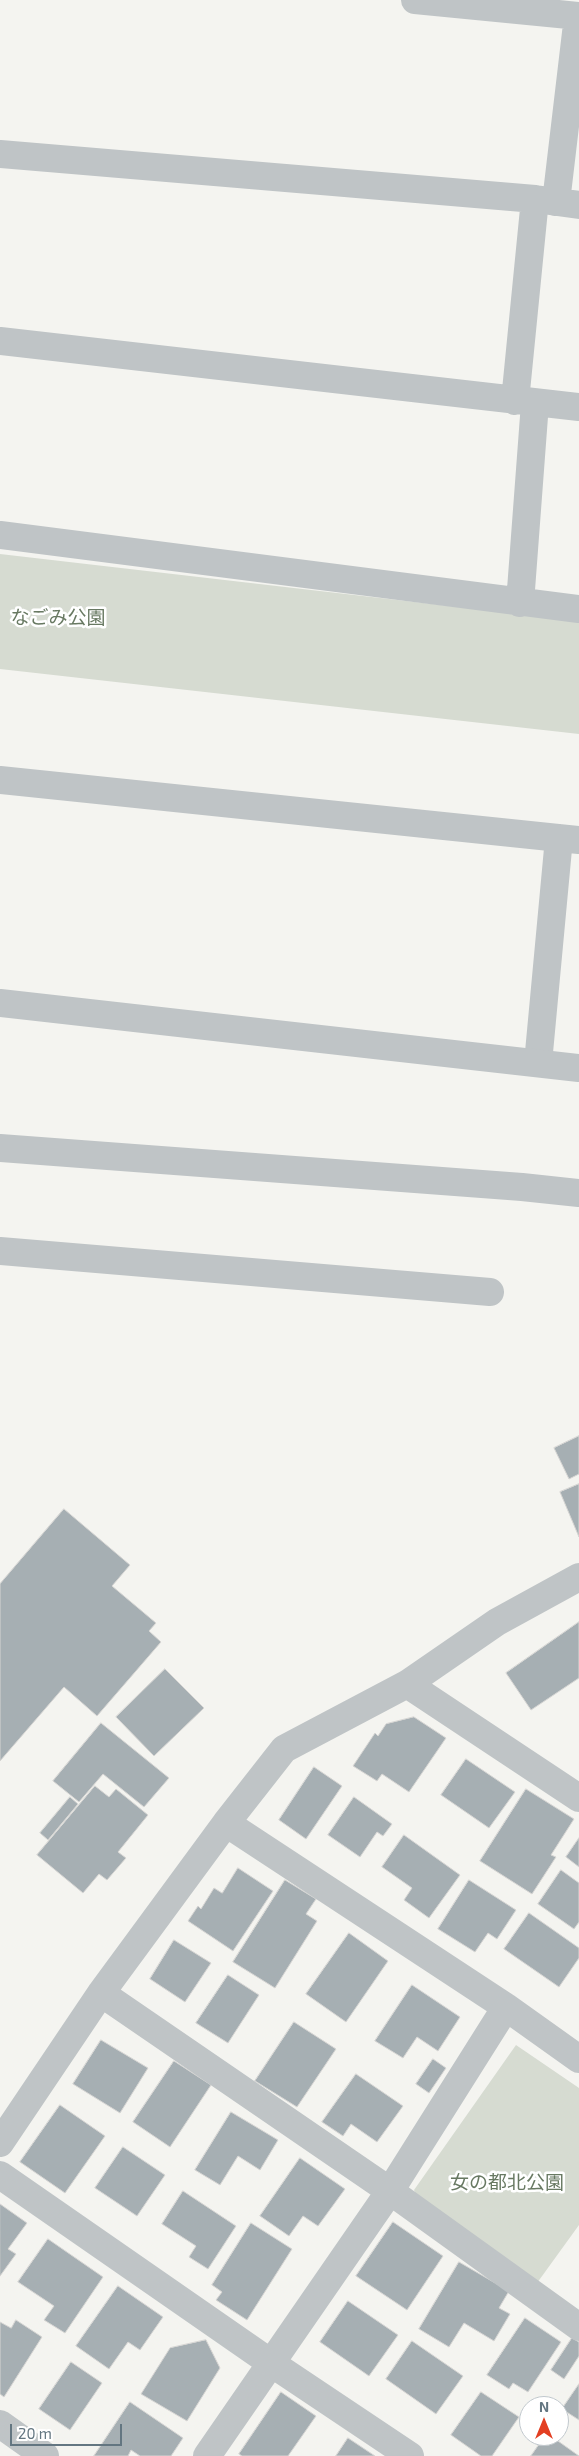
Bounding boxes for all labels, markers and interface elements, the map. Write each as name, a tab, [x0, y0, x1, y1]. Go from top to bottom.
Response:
park label: なごみ公園	[11, 607, 105, 629]
park label: 女の都北公園	[450, 2172, 564, 2194]
north arrow	[519, 2396, 569, 2446]
text: N	[539, 2398, 549, 2415]
scale bar	[12, 2414, 125, 2446]
text: 20 m	[18, 2424, 52, 2442]

